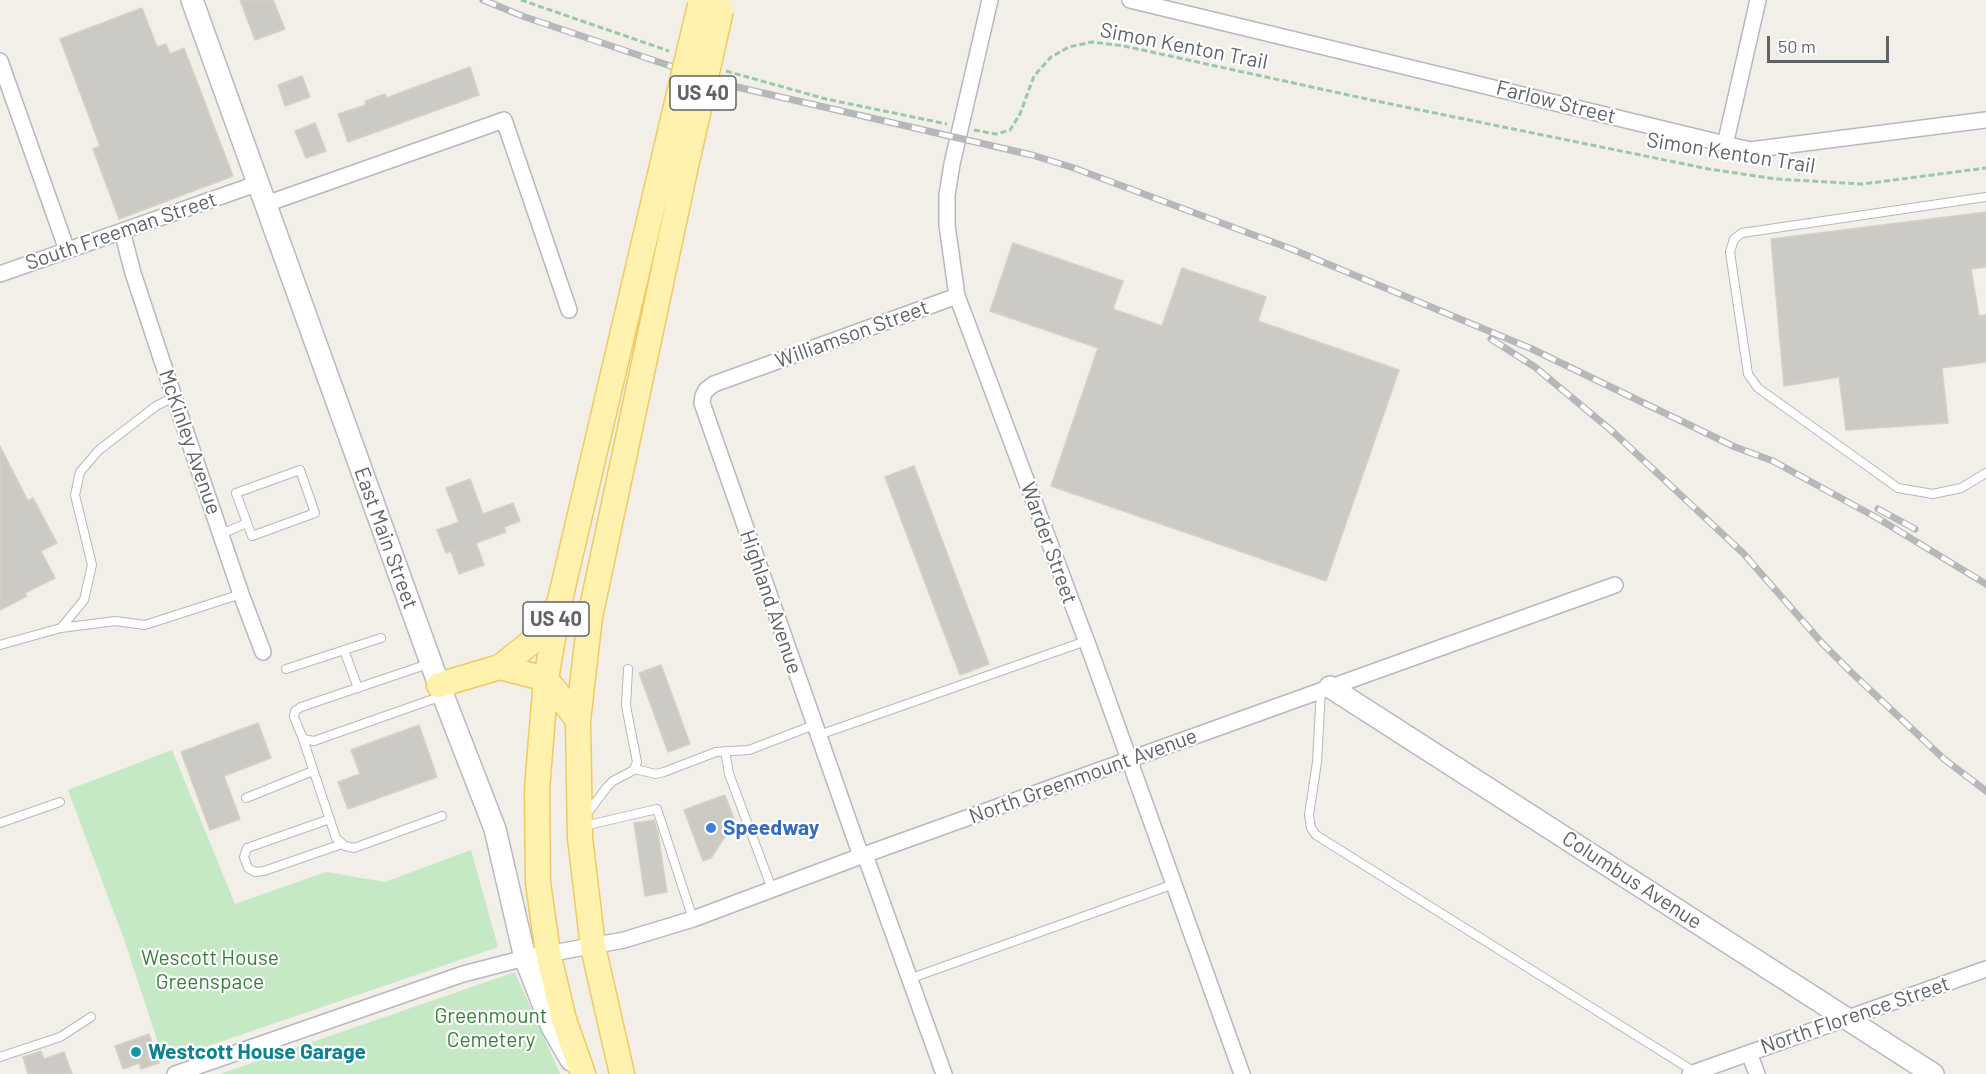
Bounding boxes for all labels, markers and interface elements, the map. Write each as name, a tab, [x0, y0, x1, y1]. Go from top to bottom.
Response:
street label: Simon Kenton Trail	[1098, 17, 1270, 75]
scale bar	[1770, 24, 1892, 62]
text: 50 m	[1778, 35, 1816, 57]
street label: Farlow Street	[1494, 75, 1618, 129]
road number: US 40	[670, 76, 736, 110]
street label: Simon Kenton Trail	[1645, 127, 1817, 179]
street label: South Freeman Street	[22, 186, 220, 276]
street label: Williamson Street	[772, 295, 932, 373]
street label: McKinley Avenue	[153, 366, 227, 518]
street label: East Main Street	[349, 464, 423, 612]
street label: Warder Street	[1015, 479, 1083, 607]
street label: Highland Avenue	[735, 527, 807, 677]
road number: US 40	[523, 602, 589, 636]
street label: North Greenmount Avenue	[966, 723, 1200, 829]
place label: Speedway	[723, 815, 819, 841]
marker: Speedway	[704, 821, 718, 835]
street label: Columbus Avenue	[1557, 825, 1707, 935]
park label: Wescott House Greenspace	[141, 945, 279, 995]
street label: North Florence Street	[1757, 971, 1953, 1059]
park label: Greenmount Cemetery	[434, 1003, 548, 1053]
place label: Westcott House Garage	[148, 1039, 366, 1065]
marker: Westcott House Garage	[129, 1045, 143, 1059]

